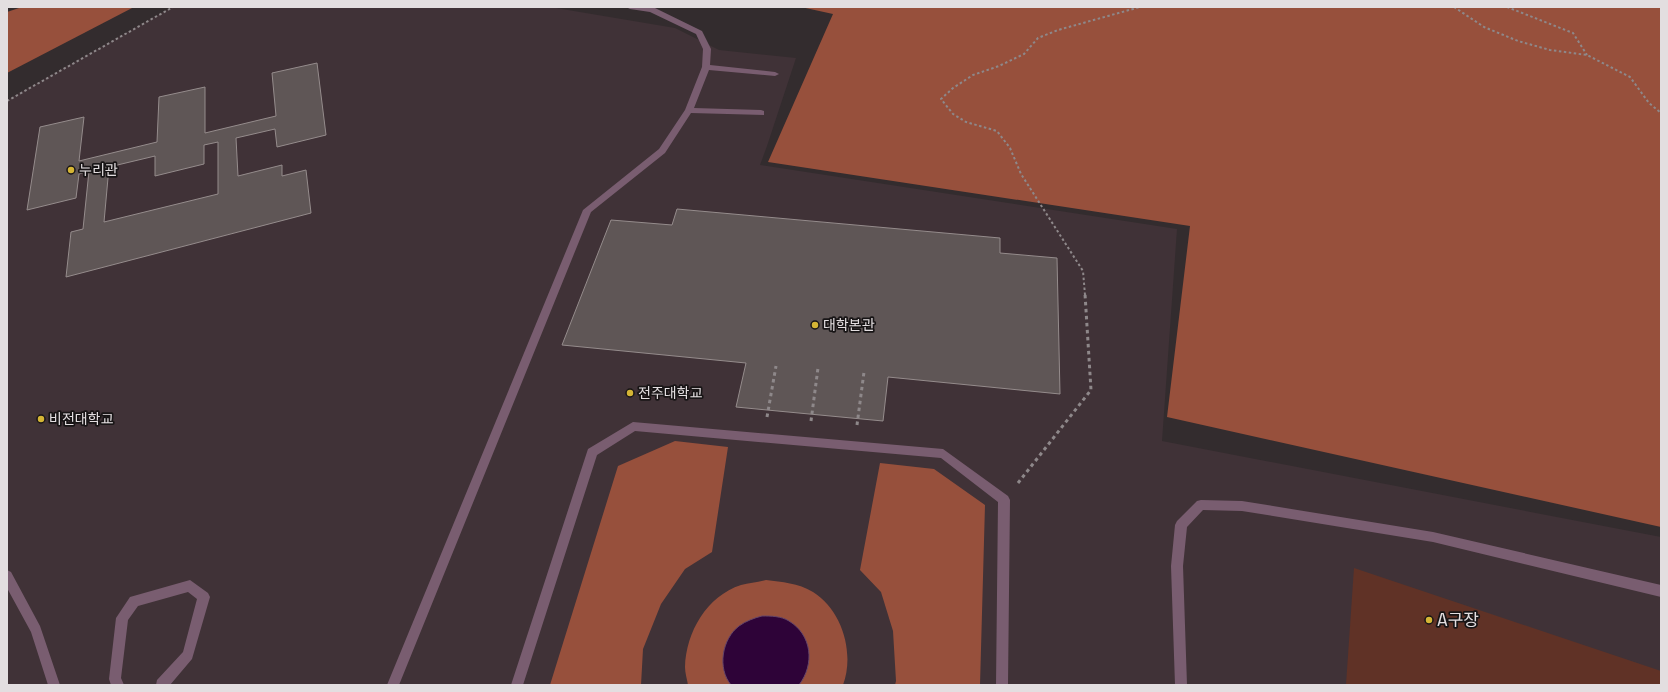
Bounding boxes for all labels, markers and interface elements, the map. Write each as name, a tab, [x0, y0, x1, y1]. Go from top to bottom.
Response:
place label: 누리관	[79, 161, 118, 179]
marker: 누리관	[66, 165, 76, 175]
place label: 대학본관	[823, 316, 875, 334]
marker: 대학본관	[810, 320, 820, 330]
place label: 전주대학교	[638, 384, 703, 402]
marker: 전주대학교	[625, 388, 635, 398]
place label: 비전대학교	[49, 410, 114, 428]
marker: 비전대학교	[36, 414, 46, 424]
place label: A구장	[1437, 609, 1479, 631]
marker: A구장	[1424, 615, 1434, 625]

